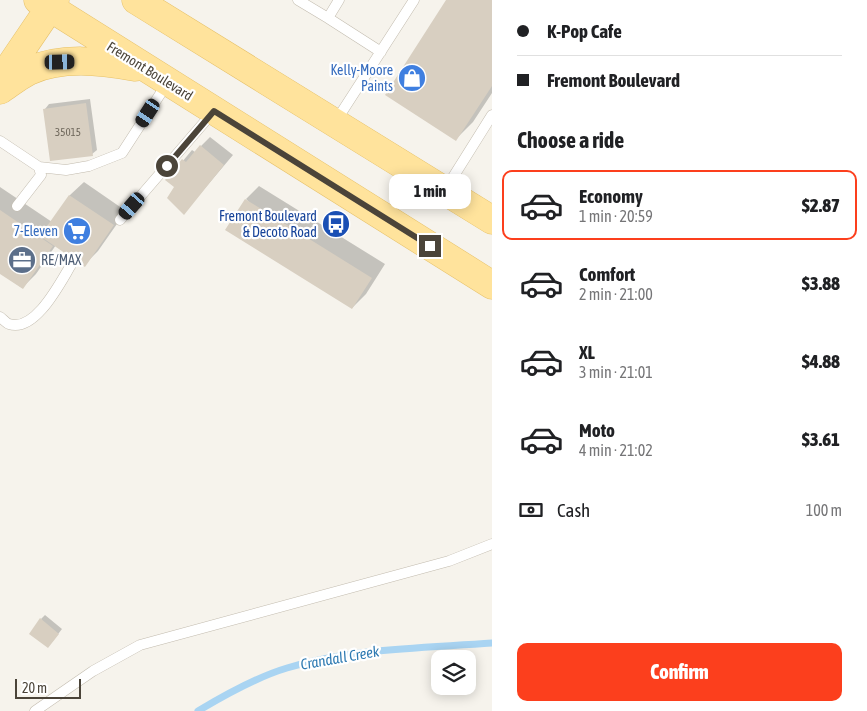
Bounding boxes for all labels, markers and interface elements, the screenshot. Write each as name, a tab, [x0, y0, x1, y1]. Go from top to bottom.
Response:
text: K-Pop Cafe	[547, 20, 622, 42]
street label: Fremont Boulevard	[104, 38, 196, 104]
car	[44, 54, 75, 70]
place label: Kelly-Moore Paints	[330, 62, 393, 94]
shop icon: Kelly-Moore Paints	[397, 63, 427, 93]
text: Fremont Boulevard	[547, 69, 680, 91]
car	[133, 96, 162, 130]
house number: 35015	[55, 126, 81, 138]
text: Choose a ride	[517, 127, 624, 153]
route start	[156, 155, 178, 177]
callout: 1 min	[389, 174, 471, 208]
text: 1 min	[414, 182, 446, 200]
icon: car	[519, 183, 564, 228]
text: Economy	[579, 185, 643, 207]
car	[116, 190, 147, 222]
text: $2.87	[802, 194, 840, 216]
text: 1 min · 20:59	[579, 207, 653, 225]
place label: Fremont Boulevard & Decoto Road	[219, 208, 317, 240]
bus stop icon: Fremont Boulevard & Decoto Road	[321, 209, 351, 239]
supermarket icon: 7-Eleven	[62, 216, 92, 246]
place label: 7-Eleven	[13, 223, 58, 239]
route end	[419, 235, 441, 257]
office icon: RE/MAX	[7, 245, 37, 275]
place label: RE/MAX	[41, 252, 82, 268]
icon: car	[519, 261, 564, 306]
text: Comfort	[579, 263, 635, 285]
text: $3.88	[802, 272, 840, 294]
text: 2 min · 21:00	[579, 285, 653, 303]
icon: car	[519, 339, 564, 384]
text: XL	[579, 341, 595, 363]
text: $4.88	[802, 350, 840, 372]
text: 3 min · 21:01	[579, 363, 653, 381]
icon: car	[519, 417, 564, 462]
text: Moto	[579, 419, 615, 441]
text: $3.61	[802, 428, 840, 450]
text: 4 min · 21:02	[579, 441, 653, 459]
icon: cash	[517, 496, 545, 524]
text: Cash	[557, 499, 590, 521]
text: 100 m	[806, 501, 842, 519]
water label: Crandall Creek	[299, 642, 381, 673]
button: Confirm	[517, 643, 842, 701]
map controls	[431, 650, 476, 695]
button: layers	[431, 650, 476, 695]
scale bar	[15, 676, 81, 699]
text: 20 m	[22, 680, 47, 696]

